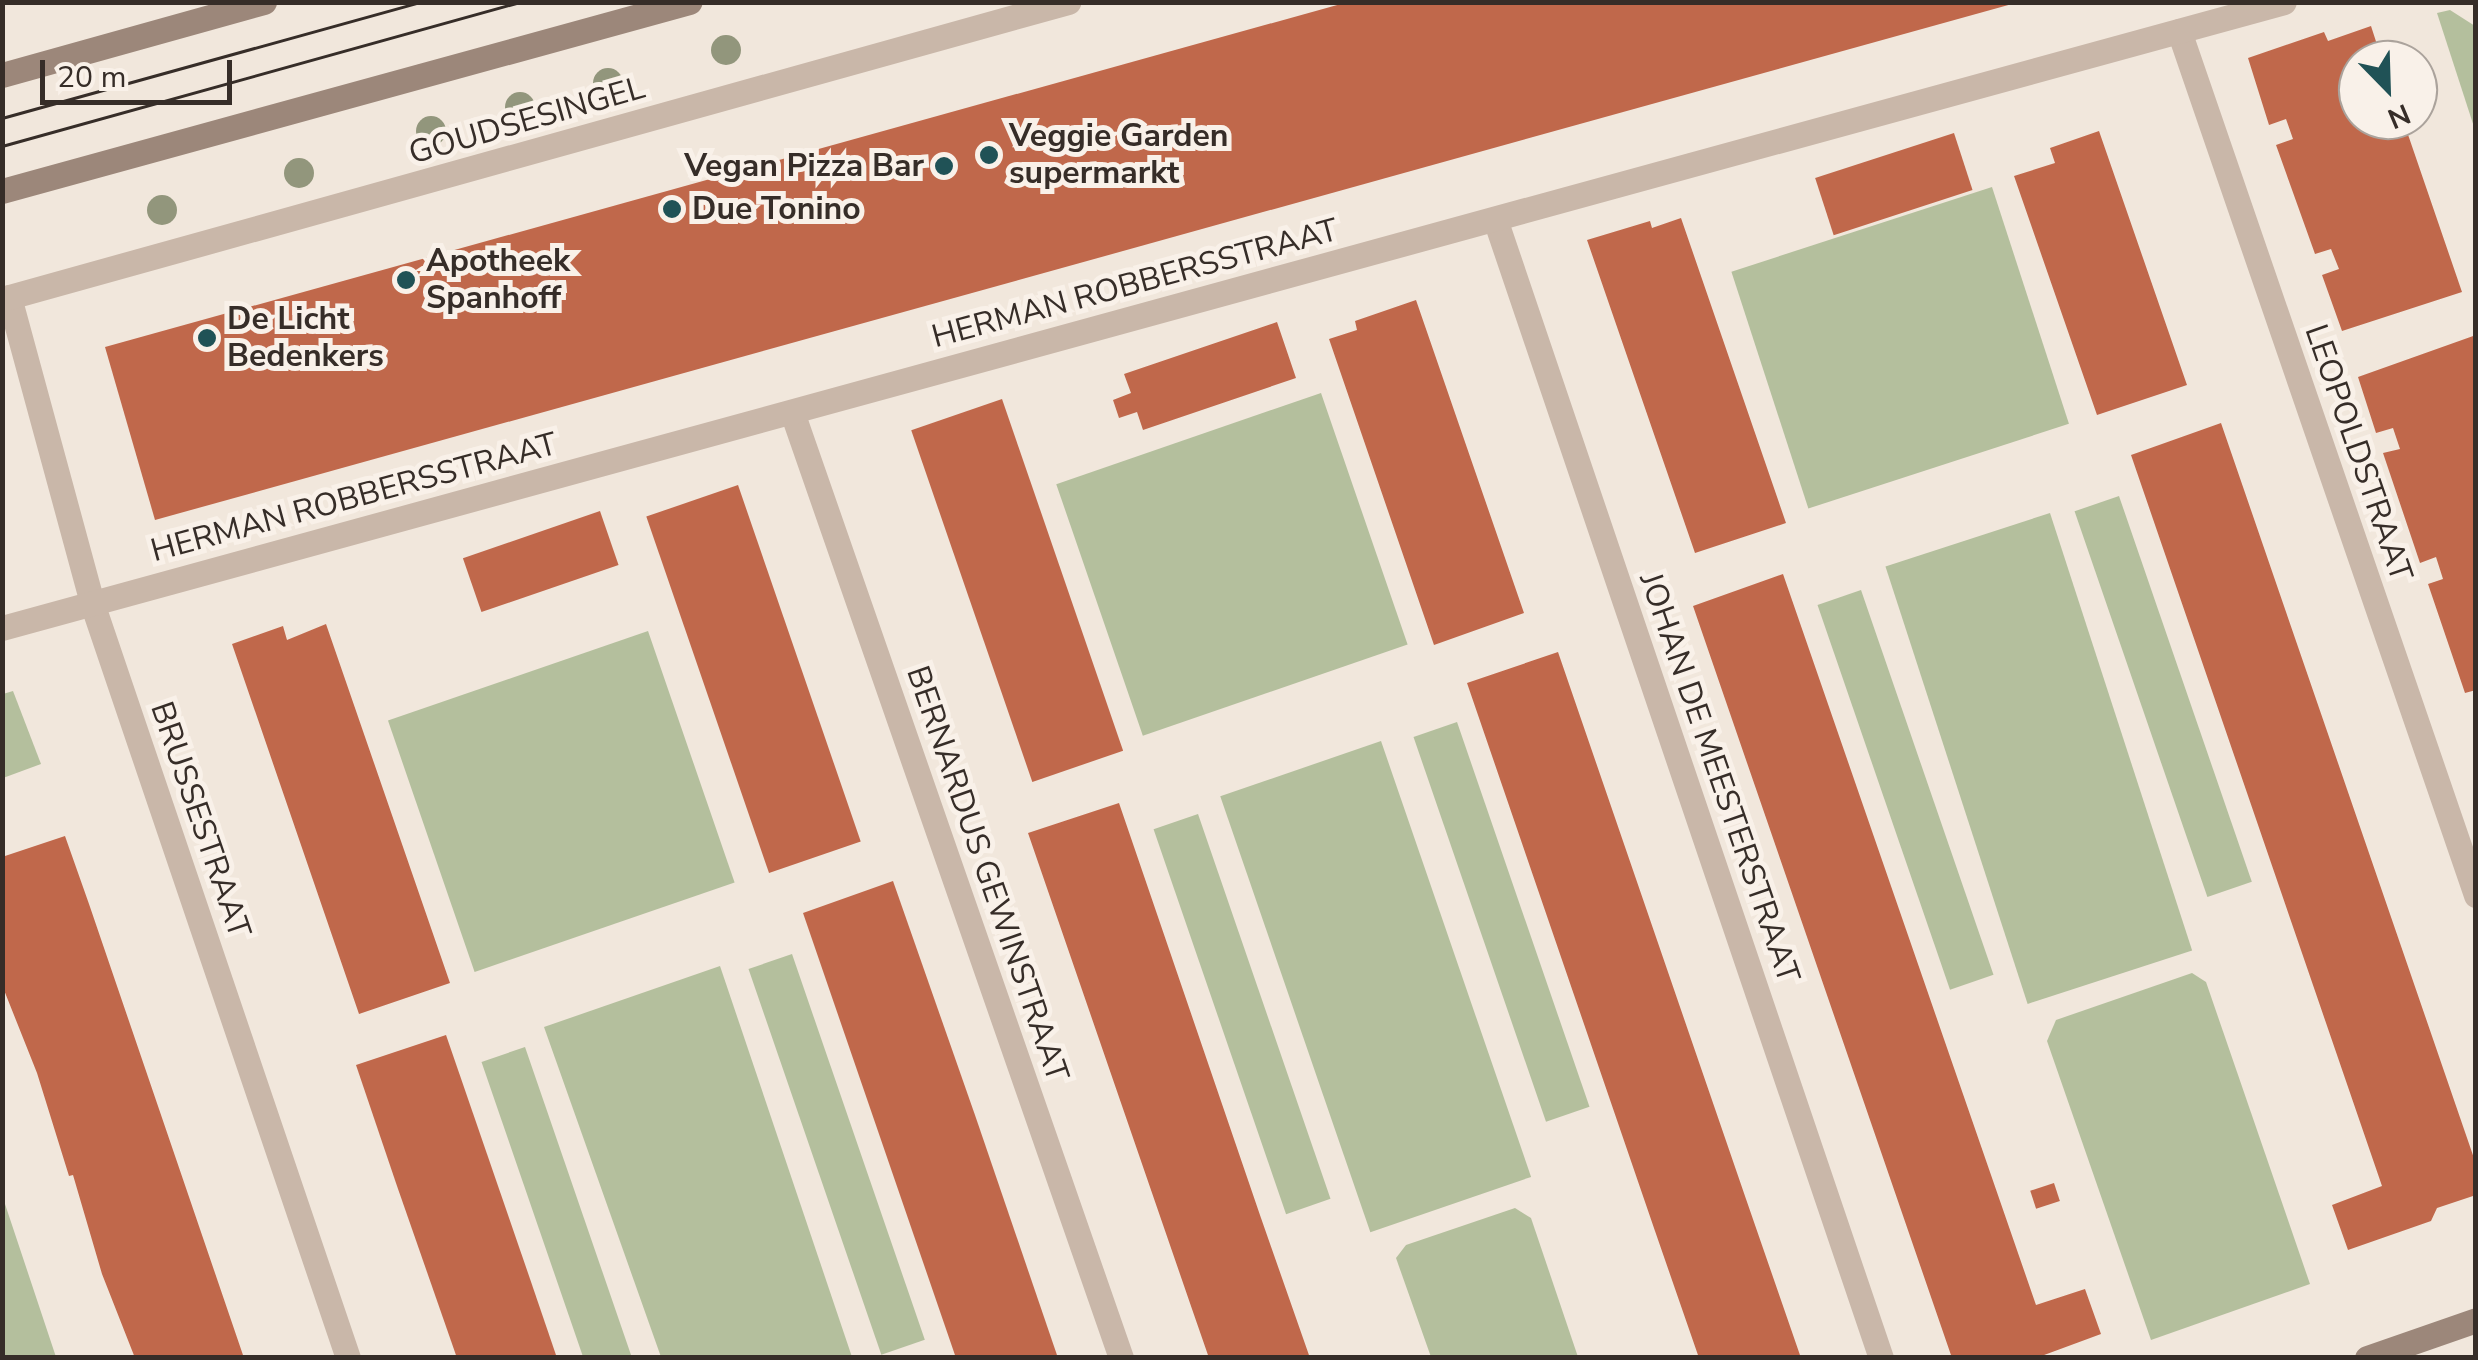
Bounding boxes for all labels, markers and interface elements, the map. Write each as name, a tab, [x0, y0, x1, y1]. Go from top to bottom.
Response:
scale bar	[45, 40, 238, 102]
north arrow	[2338, 40, 2438, 140]
text: 20 m	[57, 57, 126, 98]
street label: GOUDSESINGEL	[405, 69, 649, 173]
text: N	[2382, 94, 2416, 137]
place label: Veggie Garden supermarkt	[1009, 118, 1229, 193]
marker: Veggie Garden supermarkt	[978, 144, 1000, 166]
place label: Vegan Pizza Bar	[684, 147, 924, 185]
marker: Vegan Pizza Bar	[933, 155, 955, 177]
place label: Due Tonino	[692, 190, 861, 228]
marker: Due Tonino	[661, 198, 683, 220]
street label: HERMAN ROBBERSSTRAAT	[928, 211, 1342, 357]
place label: Apotheek Spanhoff	[426, 243, 570, 318]
marker: Apotheek Spanhoff	[395, 269, 417, 291]
place label: De Licht Bedenkers	[227, 301, 384, 376]
street label: LEOPOLDSTRAAT	[2296, 320, 2420, 586]
marker: De Licht Bedenkers	[196, 327, 218, 349]
street label: HERMAN ROBBERSSTRAAT	[147, 425, 561, 571]
street label: JOHAN DE MEESTERSTRAAT	[1631, 568, 1807, 988]
street label: BERNARDUS GEWINSTRAAT	[898, 661, 1076, 1087]
street label: BRUSSESTRAAT	[142, 697, 258, 943]

